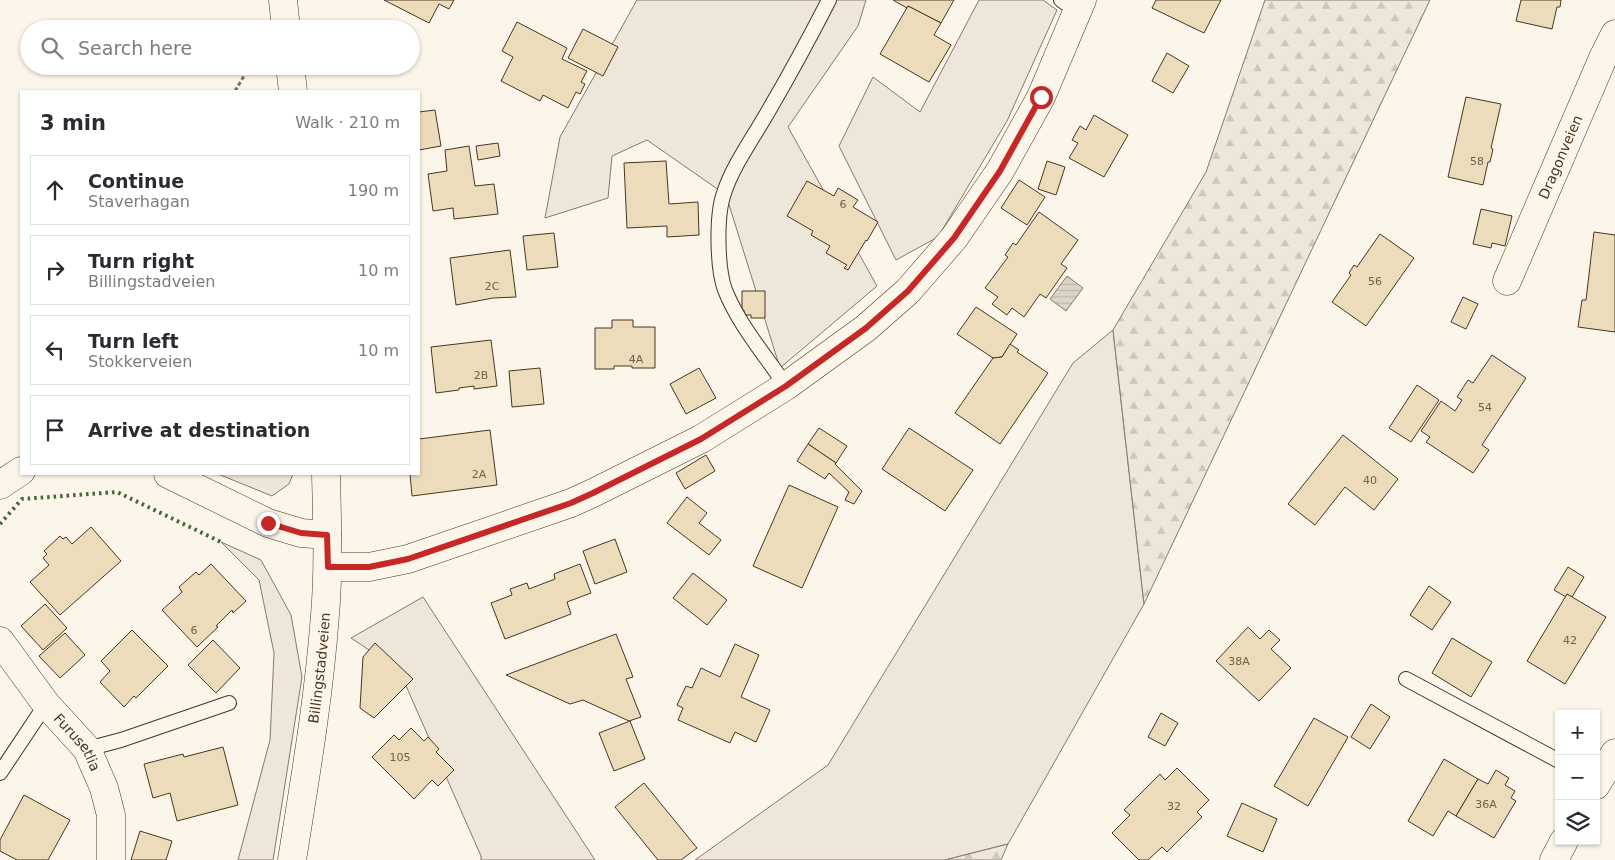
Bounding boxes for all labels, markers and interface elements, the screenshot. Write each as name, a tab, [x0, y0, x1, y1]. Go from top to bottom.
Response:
search box	[20, 20, 420, 75]
icon: search	[38, 34, 66, 62]
text: Search here	[78, 37, 192, 59]
route start	[1030, 86, 1053, 109]
text: 3 min	[40, 111, 106, 135]
text: Walk · 210 m	[295, 113, 400, 132]
street label: Dragonveien	[1535, 113, 1585, 201]
house number: 58	[1470, 155, 1484, 168]
text: Continue	[88, 170, 184, 192]
icon: ahead	[41, 176, 69, 204]
text: 190 m	[348, 181, 399, 200]
text: Staverhagan	[88, 192, 190, 211]
house number: 6	[840, 198, 847, 211]
text: Turn right	[88, 250, 194, 272]
icon: right	[41, 256, 69, 284]
text: 10 m	[358, 261, 399, 280]
text: Billingstadveien	[88, 272, 215, 291]
house number: 56	[1368, 275, 1382, 288]
house number: 2C	[485, 280, 500, 293]
text: Turn left	[88, 330, 179, 352]
icon: left	[41, 336, 69, 364]
text: 10 m	[358, 341, 399, 360]
text: Stokkerveien	[88, 352, 192, 371]
house number: 4A	[629, 353, 644, 366]
house number: 2B	[474, 369, 488, 382]
house number: 54	[1478, 401, 1492, 414]
icon: arrive	[41, 416, 69, 444]
text: Arrive at destination	[88, 419, 310, 441]
house number: 2A	[472, 468, 487, 481]
house number: 40	[1363, 474, 1377, 487]
route end	[257, 512, 280, 535]
street label: Billingstadveien	[305, 612, 333, 724]
house number: 6	[191, 624, 198, 637]
house number: 42	[1563, 634, 1577, 647]
house number: 38A	[1228, 655, 1250, 668]
street label: Furusetlia	[51, 710, 104, 774]
map controls	[1555, 710, 1600, 845]
button: +	[1555, 710, 1600, 755]
house number: 105	[390, 751, 411, 764]
button: −	[1555, 755, 1600, 800]
house number: 36A	[1475, 798, 1497, 811]
house number: 32	[1167, 800, 1181, 813]
button: layers	[1555, 800, 1600, 845]

